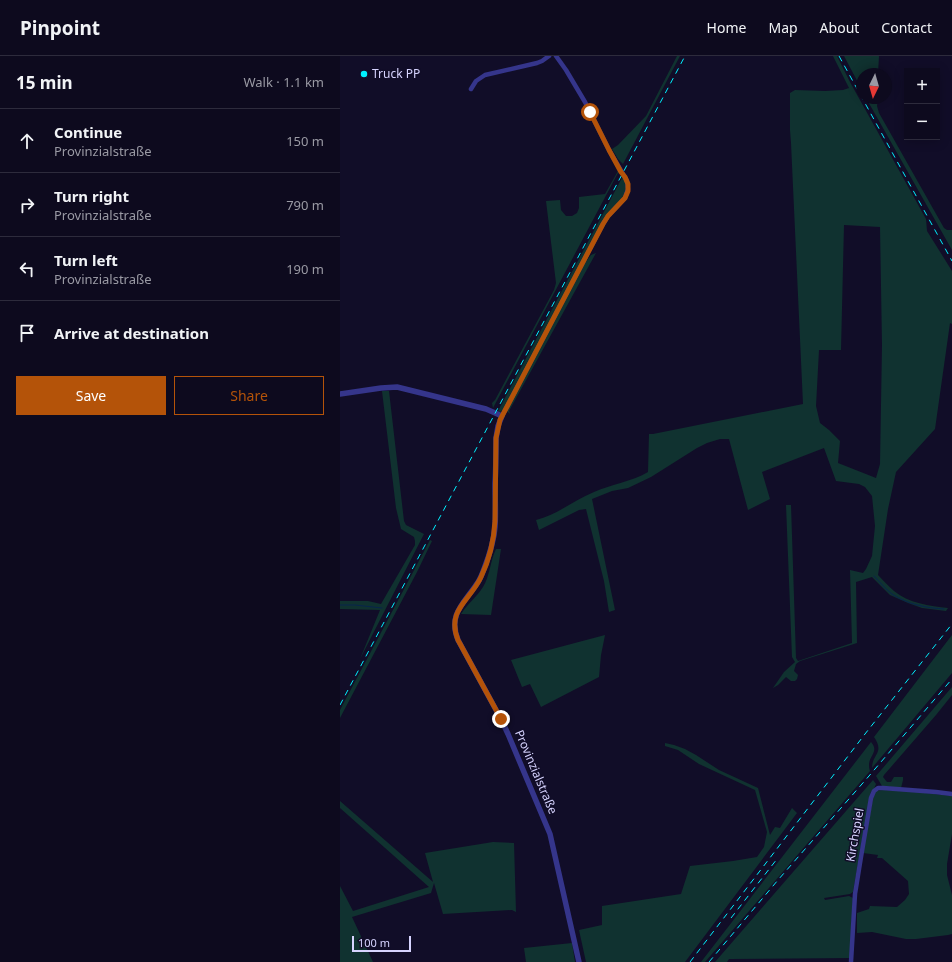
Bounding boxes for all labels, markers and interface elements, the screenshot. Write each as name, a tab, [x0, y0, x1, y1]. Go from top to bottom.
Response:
text: Pinpoint	[20, 15, 100, 41]
text: Home	[707, 18, 746, 37]
text: Map	[768, 18, 798, 37]
text: About	[820, 18, 859, 37]
text: Contact	[881, 18, 932, 37]
place label: Truck PP	[372, 65, 420, 82]
north arrow	[856, 68, 892, 104]
map controls	[904, 68, 940, 140]
button: +	[904, 68, 940, 104]
marker: Truck PP	[359, 69, 369, 79]
text: 15 min	[16, 71, 73, 94]
text: Walk · 1.1 km	[244, 73, 324, 91]
route start	[581, 103, 599, 121]
button: −	[904, 104, 940, 140]
text: Continue	[54, 122, 122, 142]
icon: ahead	[16, 130, 38, 152]
text: 150 m	[286, 132, 324, 150]
text: Provinzialstraße	[54, 142, 152, 160]
text: Turn right	[54, 186, 129, 206]
icon: right	[16, 194, 38, 216]
text: 790 m	[286, 196, 324, 214]
text: Provinzialstraße	[54, 206, 152, 224]
text: Turn left	[54, 250, 118, 270]
icon: left	[16, 258, 38, 280]
text: 190 m	[286, 260, 324, 278]
text: Provinzialstraße	[54, 270, 152, 288]
icon: arrive	[16, 322, 38, 344]
text: Arrive at destination	[54, 323, 209, 343]
button: Save	[16, 376, 166, 415]
button: Share	[174, 376, 324, 415]
route end	[492, 710, 510, 728]
street label: Provinzialstraße	[511, 727, 562, 817]
street label: Kirchspiel	[841, 807, 868, 863]
scale bar	[352, 934, 411, 953]
text: 100 m	[358, 935, 390, 950]

